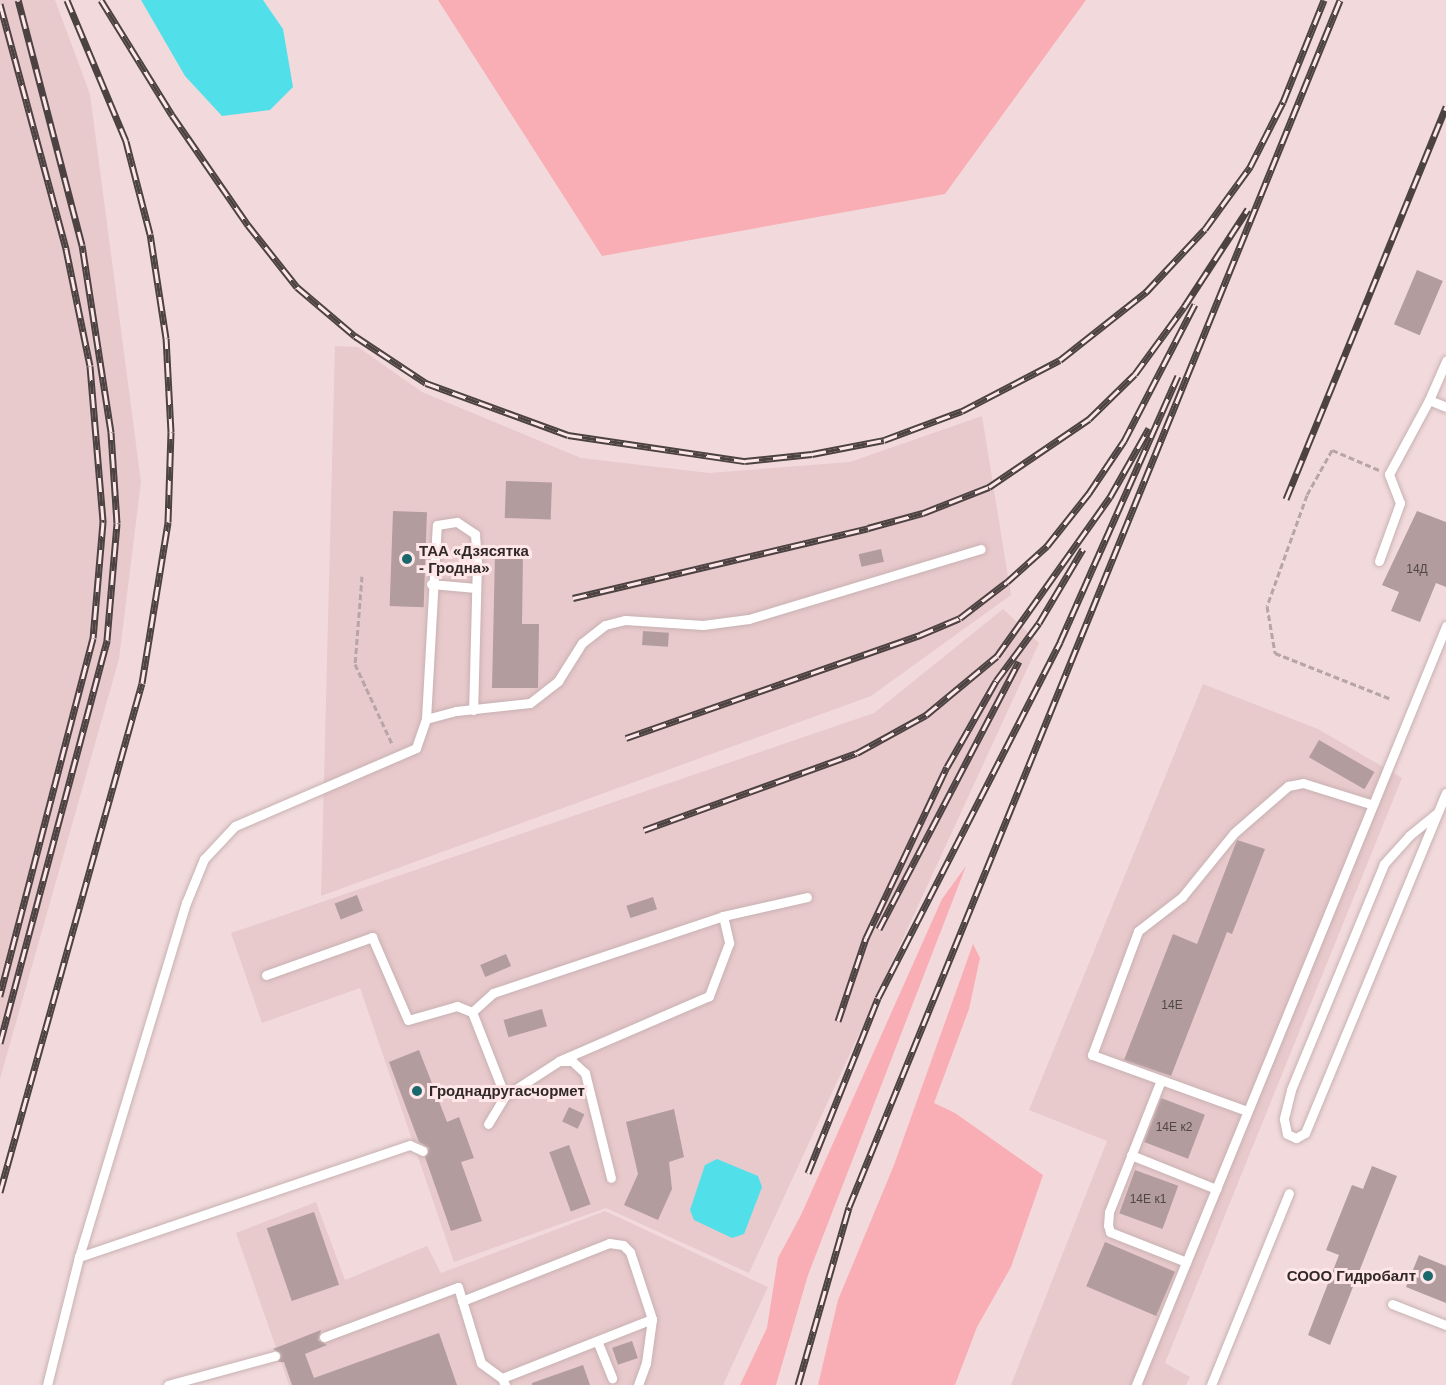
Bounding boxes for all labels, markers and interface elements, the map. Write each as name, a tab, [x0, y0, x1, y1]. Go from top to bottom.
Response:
place label: ТАА «Дзясятка - Гродна»	[419, 541, 529, 576]
marker: ТАА «Дзясятка - Гродна»	[400, 552, 414, 566]
house number: 14Д	[1406, 563, 1428, 577]
house number: 14Е	[1161, 999, 1183, 1013]
place label: Гроднадругасчормет	[429, 1082, 585, 1100]
marker: Гроднадругасчормет	[410, 1084, 424, 1098]
house number: 14Е к2	[1156, 1121, 1192, 1135]
house number: 14Е к1	[1130, 1193, 1166, 1207]
place label: СООО Гидробалт	[1287, 1267, 1416, 1285]
marker: СООО Гидробалт	[1421, 1269, 1435, 1283]

